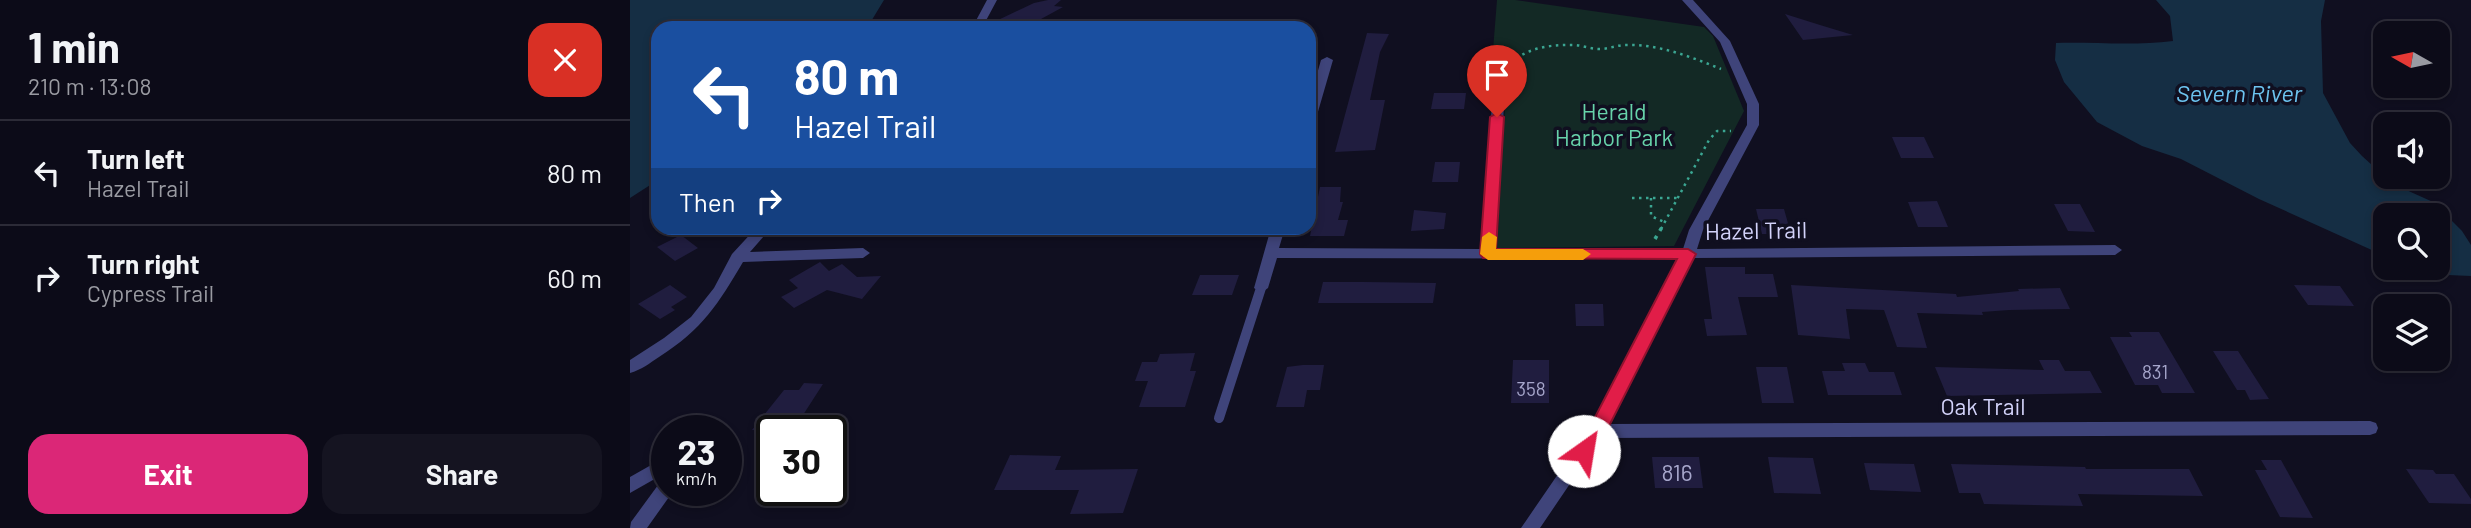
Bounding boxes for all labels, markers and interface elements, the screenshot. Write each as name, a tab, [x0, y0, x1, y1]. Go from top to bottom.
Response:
text: 1 min	[28, 21, 120, 71]
north arrow	[2373, 21, 2450, 98]
map controls	[2373, 21, 2450, 371]
button: close	[528, 23, 602, 97]
pin	[1467, 45, 1527, 117]
text: 80 m	[794, 46, 899, 105]
icon: left	[679, 49, 770, 140]
icon: arrive	[1478, 56, 1516, 94]
text: 210 m · 13:08	[28, 72, 151, 100]
water label: Severn River	[2176, 78, 2304, 107]
park label: Herald Harbor Park	[1555, 97, 1673, 151]
text: Hazel Trail	[794, 106, 936, 144]
button: sound	[2373, 112, 2450, 189]
text: Turn left	[87, 143, 185, 174]
icon: left	[28, 154, 66, 192]
text: 80 m	[547, 157, 602, 188]
text: Hazel Trail	[87, 174, 189, 202]
icon: right	[750, 182, 788, 220]
text: Then	[679, 186, 736, 217]
button: search	[2373, 203, 2450, 280]
street label: Hazel Trail	[1705, 215, 1807, 245]
text: Turn right	[87, 248, 200, 279]
icon: right	[28, 259, 66, 297]
text: 60 m	[547, 262, 602, 293]
text: Cypress Trail	[87, 279, 214, 307]
button: layers	[2373, 294, 2450, 371]
house number: 831	[2142, 360, 2168, 383]
house number: 358	[1516, 377, 1546, 400]
street label: Oak Trail	[1940, 392, 2026, 420]
position arrow	[1547, 414, 1621, 488]
speed limit sign: 30	[756, 415, 847, 506]
text: 23	[677, 430, 716, 472]
button: Exit	[28, 434, 308, 514]
button: Share	[322, 434, 602, 514]
house number: 816	[1661, 458, 1693, 486]
text: km/h	[676, 467, 717, 489]

